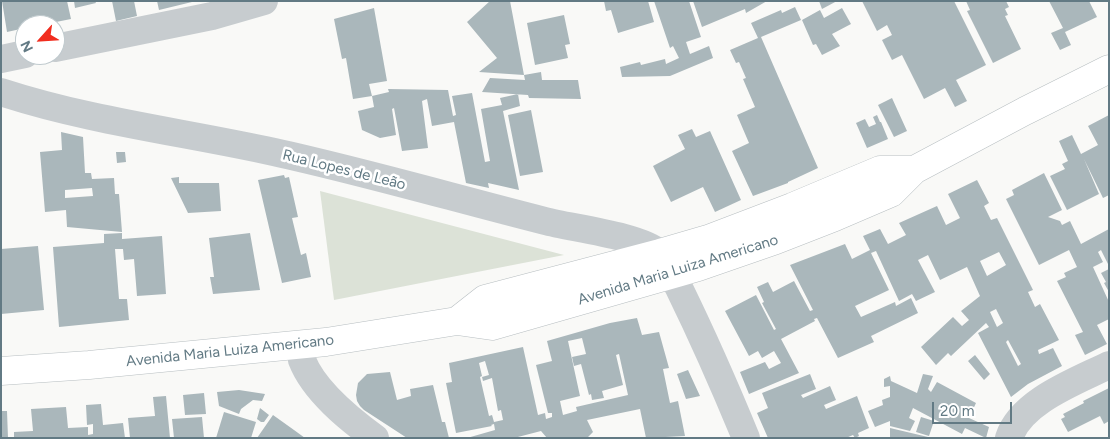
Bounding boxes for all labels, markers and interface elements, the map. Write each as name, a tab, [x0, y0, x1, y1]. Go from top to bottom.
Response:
north arrow	[15, 15, 65, 65]
text: N	[17, 38, 37, 55]
street label: Rua Lopes de Leão	[281, 146, 407, 194]
street label: Avenida Maria Luiza Americano	[575, 231, 781, 309]
street label: Avenida Maria Luiza Americano	[125, 331, 335, 371]
scale bar	[935, 392, 1015, 424]
text: 20 m	[940, 402, 974, 420]

